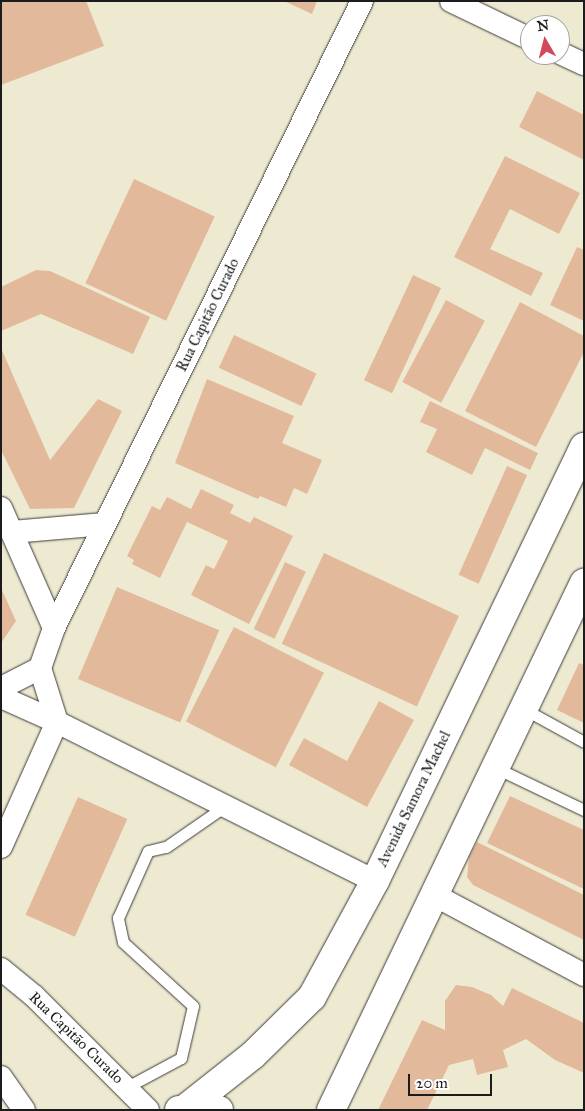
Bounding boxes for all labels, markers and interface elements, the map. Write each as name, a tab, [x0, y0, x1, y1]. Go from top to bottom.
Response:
north arrow	[520, 15, 570, 65]
text: N	[536, 16, 550, 35]
street label: Rua Capitão Curado	[173, 255, 243, 375]
street label: Avenida Samora Machel	[373, 728, 455, 870]
street label: Rua Capitão Curado	[25, 988, 127, 1088]
scale bar	[410, 1064, 494, 1096]
text: 20 m	[416, 1074, 448, 1092]

